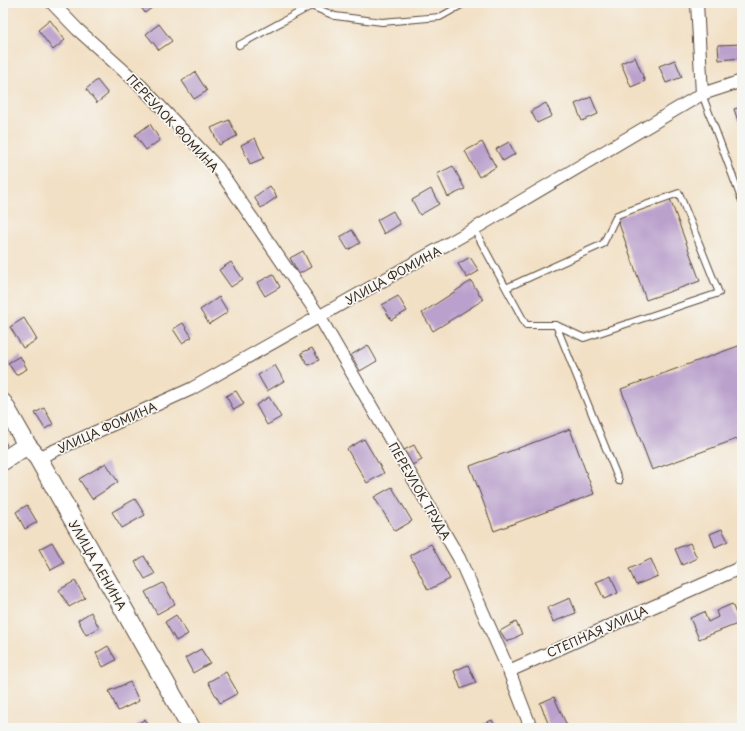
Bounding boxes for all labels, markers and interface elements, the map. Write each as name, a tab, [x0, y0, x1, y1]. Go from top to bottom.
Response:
street label: ПЕРЕУЛОК ФОМИНА	[123, 70, 223, 176]
street label: УЛИЦА ФОМИНА	[342, 241, 444, 309]
street label: УЛИЦА ФОМИНА	[54, 397, 160, 457]
street label: ПЕРЕУЛОК ТРУДА	[385, 439, 455, 543]
street label: УЛИЦА ЛЕНИНА	[65, 517, 131, 613]
street label: СТЕПНАЯ УЛИЦА	[544, 601, 650, 661]

